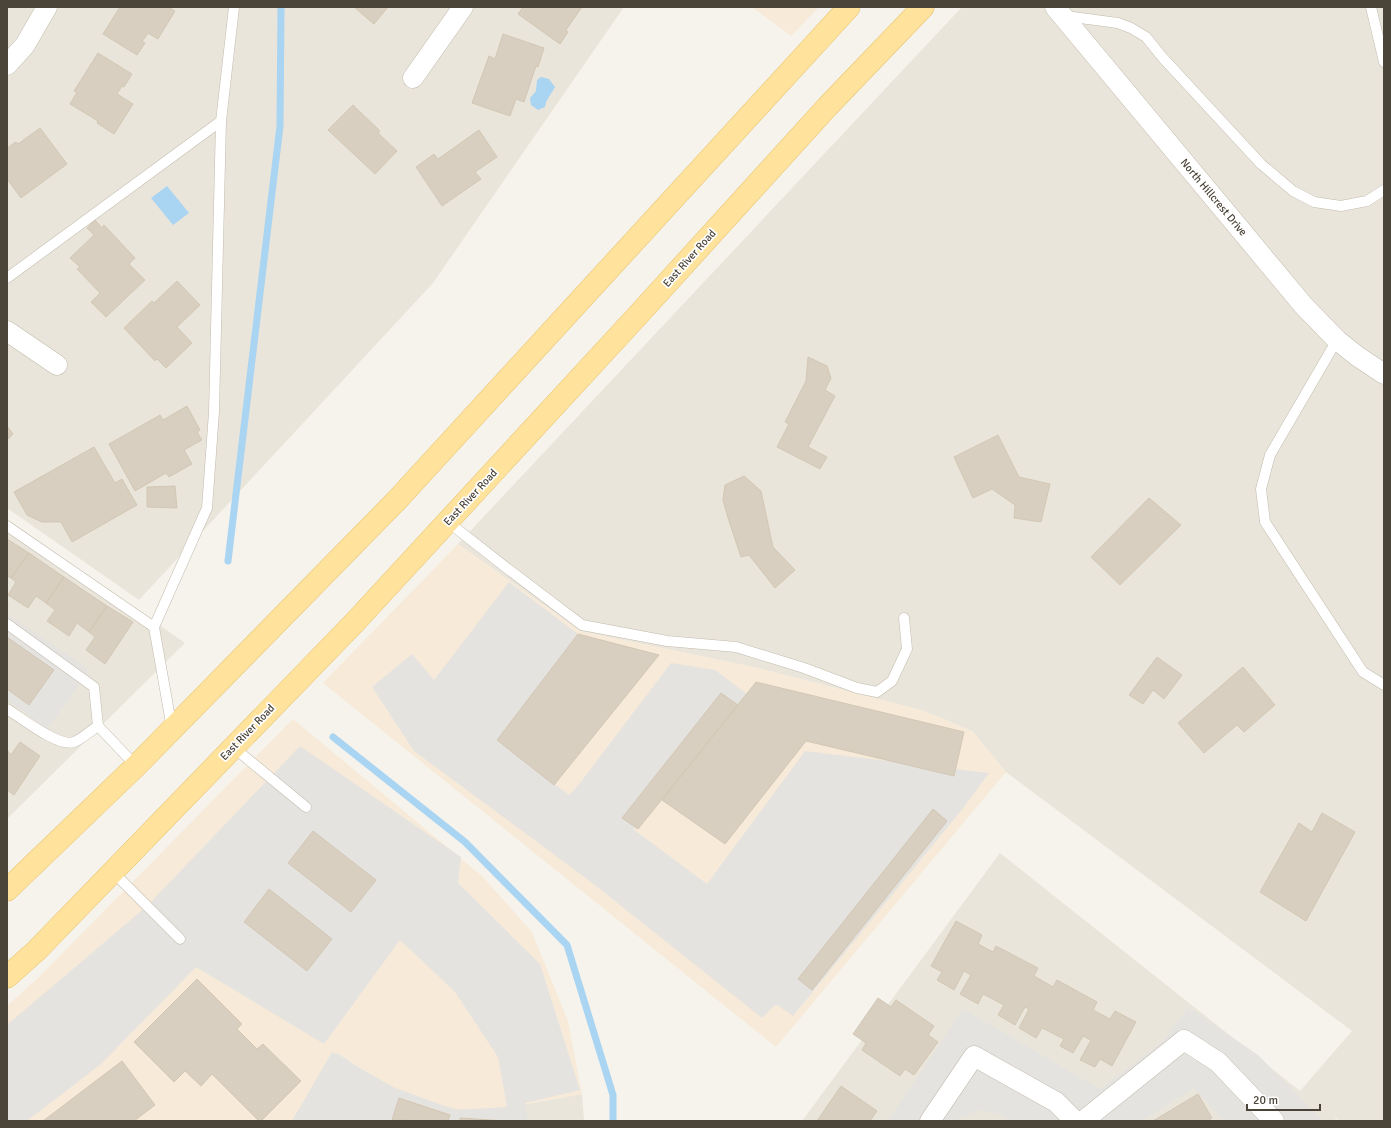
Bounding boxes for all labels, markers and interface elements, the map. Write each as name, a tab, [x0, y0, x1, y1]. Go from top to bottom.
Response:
street label: North Hillcrest Drive	[1178, 156, 1250, 238]
street label: East River Road	[660, 227, 719, 290]
street label: East River Road	[441, 466, 500, 528]
street label: East River Road	[217, 702, 277, 763]
scale bar	[1247, 1086, 1320, 1112]
text: 20 m	[1253, 1093, 1278, 1108]

